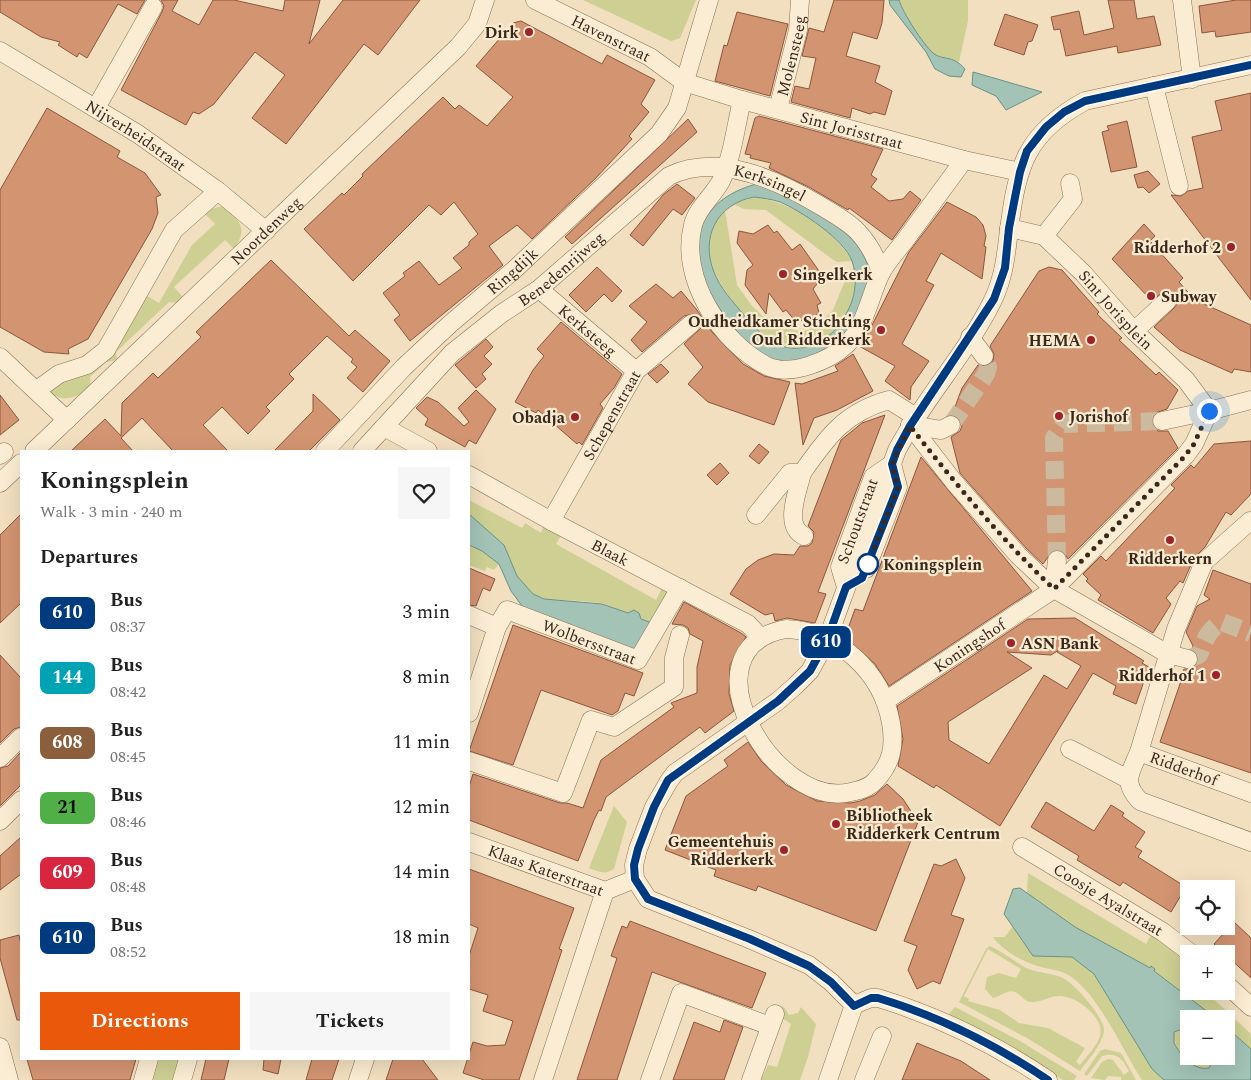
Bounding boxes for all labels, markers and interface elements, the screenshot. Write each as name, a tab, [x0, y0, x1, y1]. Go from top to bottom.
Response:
street label: Havenstraat	[567, 9, 655, 69]
street label: Molensteeg	[771, 15, 812, 99]
place label: Dirk	[484, 21, 519, 45]
marker: Dirk	[523, 26, 535, 38]
street label: Nijverheidstraat	[81, 94, 191, 178]
street label: Sint Jorisstraat	[797, 105, 906, 156]
street label: Kerksingel	[731, 158, 810, 208]
street label: Noordenweg	[225, 191, 308, 271]
street label: Benedenrijweg	[513, 226, 610, 313]
place label: Ridderhof 2	[1133, 236, 1221, 260]
marker: Ridderhof 2	[1225, 241, 1237, 253]
street label: Ringdijk	[482, 242, 544, 301]
place label: Singelkerk	[793, 263, 873, 287]
street label: Sint Jorisplein	[1072, 265, 1158, 356]
marker: Singelkerk	[777, 268, 789, 280]
place label: Subway	[1161, 285, 1218, 309]
marker: Subway	[1145, 290, 1157, 302]
street label: Kerksteeg	[553, 299, 622, 363]
place label: Oudheidkamer Stichting Oud Ridderkerk	[688, 310, 871, 352]
marker: Oudheidkamer Stichting Oud Ridderkerk	[875, 324, 887, 336]
place label: HEMA	[1028, 329, 1082, 353]
marker: HEMA	[1085, 334, 1097, 346]
street label: Schepenstraat	[577, 366, 647, 465]
your location	[1197, 399, 1222, 424]
place label: Jorishof	[1069, 405, 1129, 429]
place label: Obadja	[512, 406, 566, 430]
marker: Jorishof	[1053, 410, 1065, 422]
marker: Obadja	[569, 411, 581, 423]
text: Koningsplein	[40, 463, 189, 499]
button: heart	[398, 467, 450, 519]
street label: Schoutstraat	[831, 475, 885, 567]
text: Walk · 3 min · 240 m	[40, 500, 183, 524]
street label: Blaak	[587, 533, 633, 573]
marker: Ridderkern	[1164, 534, 1176, 546]
text: Departures	[40, 543, 138, 572]
place label: Ridderkern	[1128, 547, 1212, 571]
marker: Koningsplein	[857, 553, 879, 575]
place label: Koningsplein	[883, 553, 982, 577]
text: Bus	[110, 586, 143, 615]
text: 3 min	[402, 598, 450, 627]
text: 610	[52, 599, 83, 626]
street label: Koningshof	[929, 612, 1012, 679]
street label: Wolbersstraat	[539, 614, 640, 671]
text: 08:37	[110, 615, 146, 639]
line badge: 610	[797, 626, 855, 658]
text: 610	[811, 628, 841, 655]
place label: ASN Bank	[1021, 632, 1099, 656]
marker: ASN Bank	[1005, 637, 1017, 649]
text: Bus	[110, 651, 143, 680]
text: 8 min	[402, 663, 450, 692]
text: 144	[52, 664, 83, 691]
place label: Ridderhof 1	[1118, 664, 1206, 688]
marker: Ridderhof 1	[1210, 669, 1222, 681]
text: 08:42	[110, 680, 146, 704]
text: Bus	[110, 716, 143, 745]
text: 11 min	[393, 728, 450, 757]
text: 608	[52, 729, 83, 756]
text: 08:45	[110, 745, 146, 769]
street label: Ridderhof	[1146, 746, 1223, 793]
text: Bus	[110, 781, 143, 810]
text: 12 min	[393, 793, 450, 822]
text: 21	[57, 794, 78, 821]
place label: Bibliotheek Ridderkerk Centrum	[846, 804, 1001, 846]
text: 08:46	[110, 810, 146, 834]
marker: Bibliotheek Ridderkerk Centrum	[830, 818, 842, 830]
place label: Gemeentehuis Ridderkerk	[668, 830, 774, 872]
street label: Klaas Katerstraat	[484, 839, 607, 903]
marker: Gemeentehuis Ridderkerk	[778, 844, 790, 856]
text: Bus	[110, 846, 143, 875]
text: 14 min	[393, 858, 450, 887]
street label: Coosje Ayalstraat	[1048, 858, 1168, 943]
text: 609	[52, 859, 83, 886]
text: 08:48	[110, 875, 146, 899]
map controls	[1180, 880, 1235, 1065]
button: locate	[1180, 880, 1235, 935]
text: Bus	[110, 911, 143, 940]
text: 18 min	[393, 923, 450, 952]
text: 610	[52, 924, 83, 951]
text: 08:52	[110, 940, 146, 964]
button: +	[1180, 945, 1235, 1000]
button: Directions	[40, 992, 240, 1050]
button: Tickets	[250, 992, 450, 1050]
button: −	[1180, 1010, 1235, 1065]

